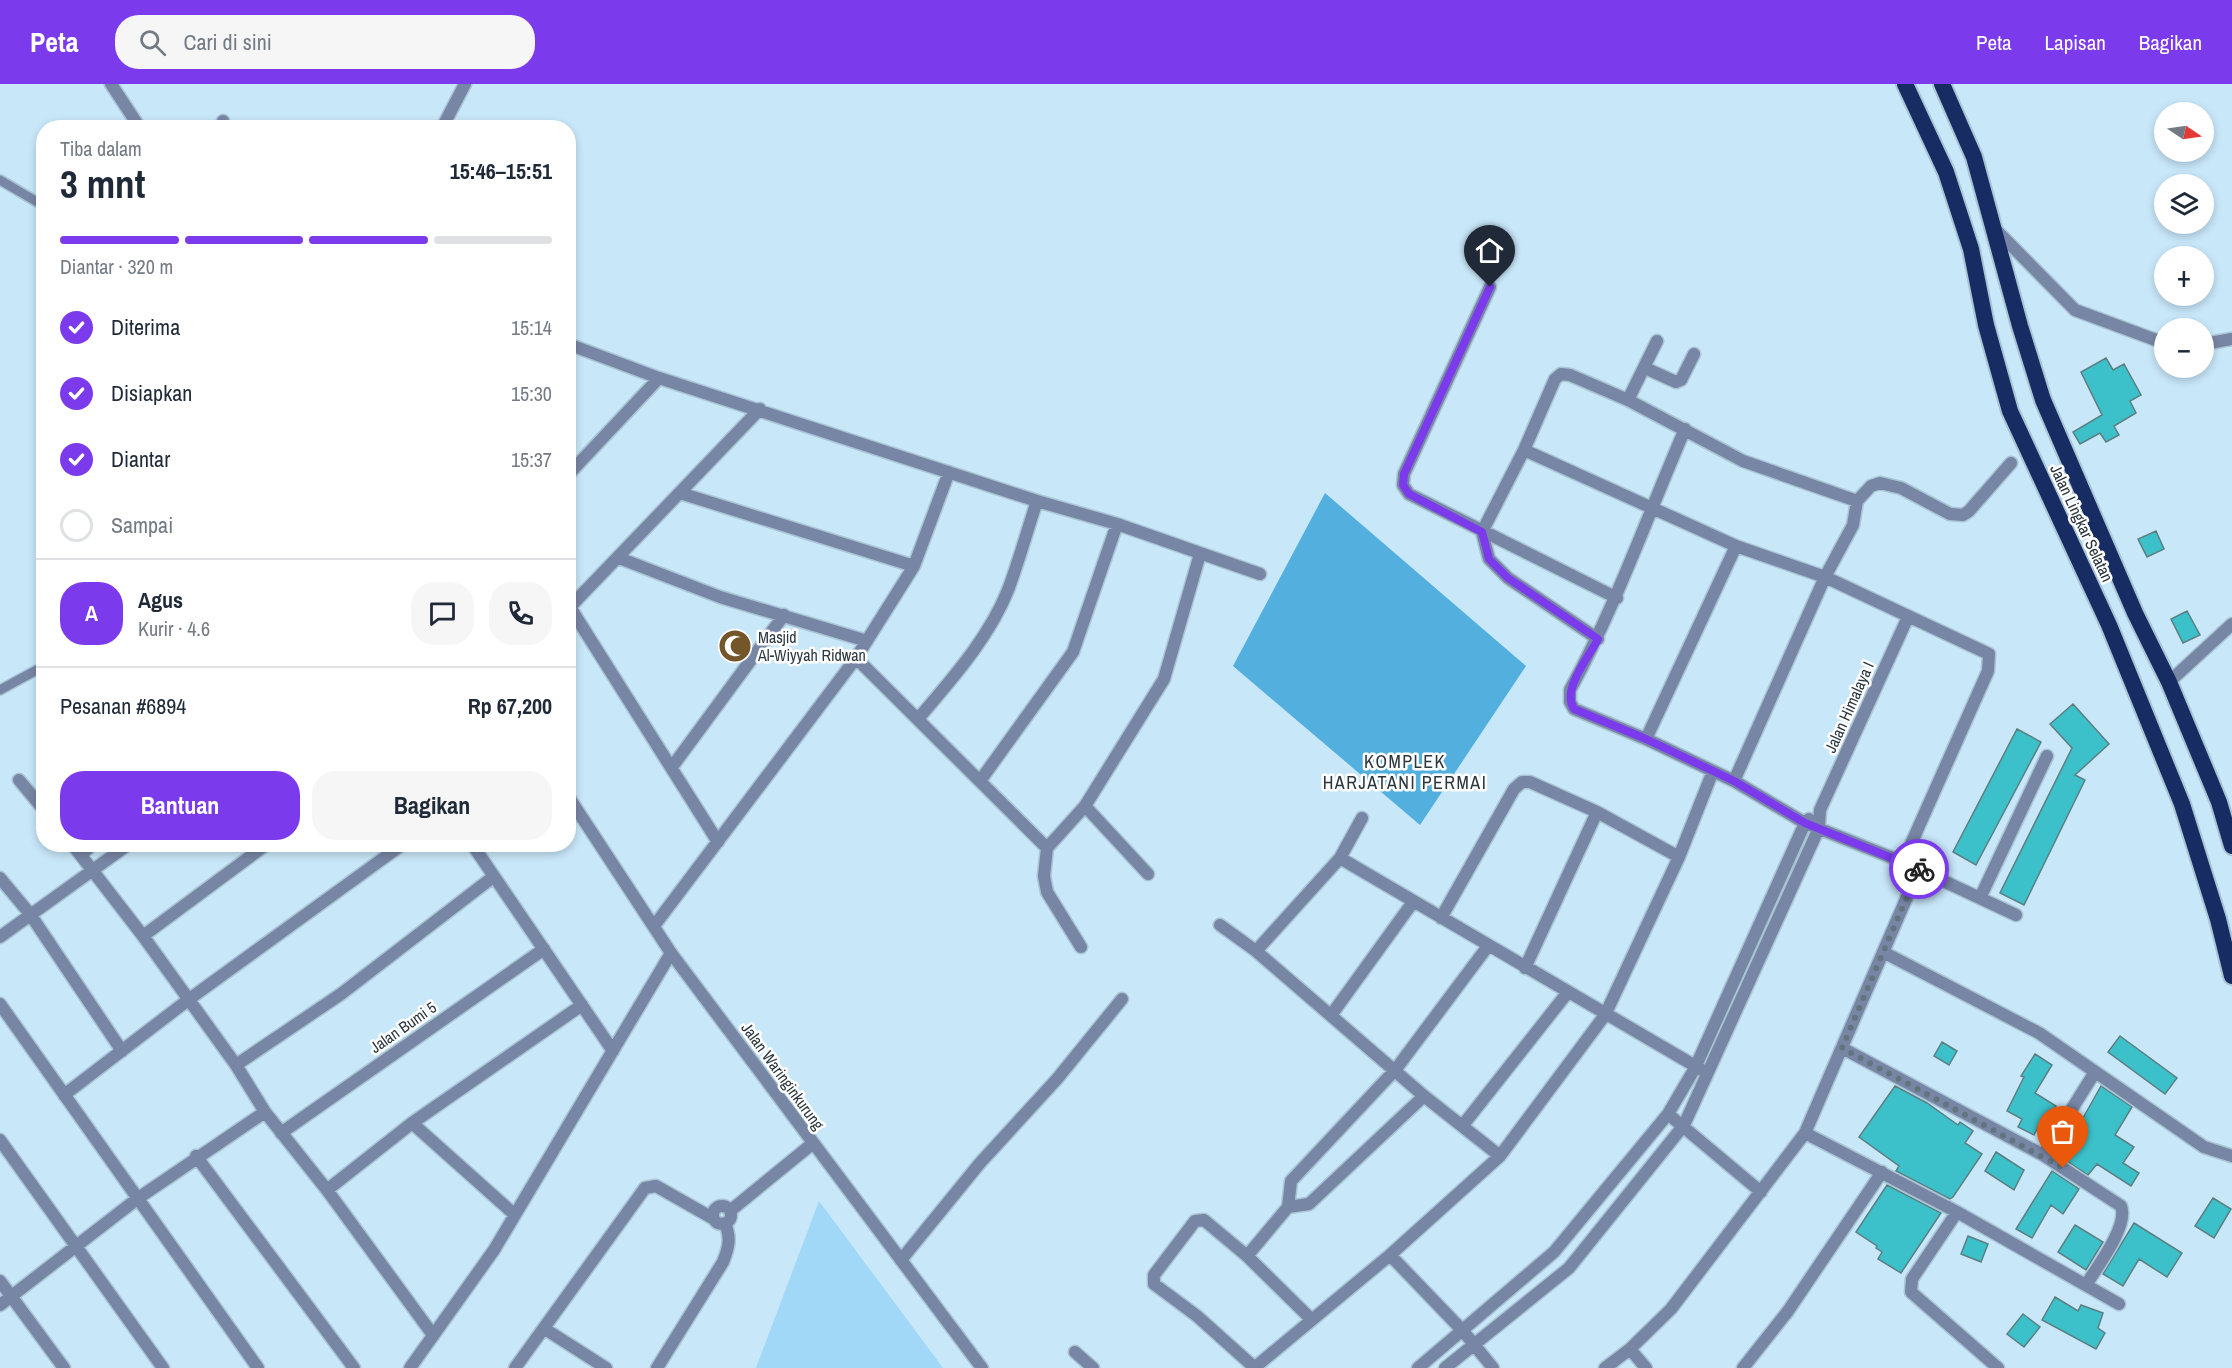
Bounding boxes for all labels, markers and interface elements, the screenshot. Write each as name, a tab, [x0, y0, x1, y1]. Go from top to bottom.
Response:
search box	[115, 15, 535, 69]
text: Peta	[30, 23, 79, 61]
icon: search	[136, 26, 169, 59]
text: Cari di sini	[184, 27, 272, 57]
text: Peta	[1976, 28, 2012, 57]
text: Lapisan	[2045, 28, 2106, 57]
text: Bagikan	[2139, 28, 2202, 57]
north arrow	[2154, 102, 2214, 162]
map controls	[2154, 102, 2214, 378]
text: Tiba dalam	[60, 135, 142, 162]
text: 15:46–15:51	[450, 156, 552, 186]
text: 3 mnt	[60, 158, 145, 210]
button: layers	[2154, 174, 2214, 234]
pin	[1464, 225, 1515, 287]
icon: home	[1473, 234, 1506, 267]
button: +	[2154, 246, 2214, 306]
text: Diantar · 320 m	[60, 253, 173, 280]
icon: check	[60, 311, 93, 344]
text: Diterima	[111, 312, 180, 342]
text: 15:14	[511, 314, 552, 341]
button: −	[2154, 318, 2214, 378]
icon: check	[60, 377, 93, 410]
text: Disiapkan	[111, 378, 192, 408]
text: 15:30	[511, 380, 552, 407]
icon: check	[60, 443, 93, 476]
text: Diantar	[111, 444, 170, 474]
text: 15:37	[511, 446, 552, 473]
street label: Jalan Lingkar Selatan	[2045, 461, 2119, 585]
text: Sampai	[111, 510, 173, 540]
button: chat	[411, 582, 474, 645]
button: phone	[489, 582, 552, 645]
text: Agus	[138, 585, 183, 615]
text: A	[85, 598, 98, 628]
text: Kurir · 4.6	[138, 615, 210, 642]
place label: Masjid Al-Wiyyah Ridwan	[757, 626, 866, 666]
mosque icon: Masjid Al-Wiyyah Ridwan	[717, 628, 753, 664]
street label: Jalan Himalaya I	[1819, 658, 1879, 756]
text: Pesanan #6894	[60, 691, 186, 721]
text: Rp 67,200	[468, 691, 552, 721]
district label: KOMPLEK HARJATANI PERMAI	[1323, 749, 1487, 795]
button: Bantuan	[60, 771, 300, 840]
button: Bagikan	[312, 771, 552, 840]
courier	[1889, 839, 1949, 899]
icon: bike	[1903, 853, 1936, 886]
street label: Jalan Bumi 5	[365, 996, 441, 1058]
street label: Jalan Waringinkurung	[737, 1018, 830, 1135]
pin	[2037, 1106, 2088, 1168]
icon: bag	[2046, 1115, 2079, 1148]

